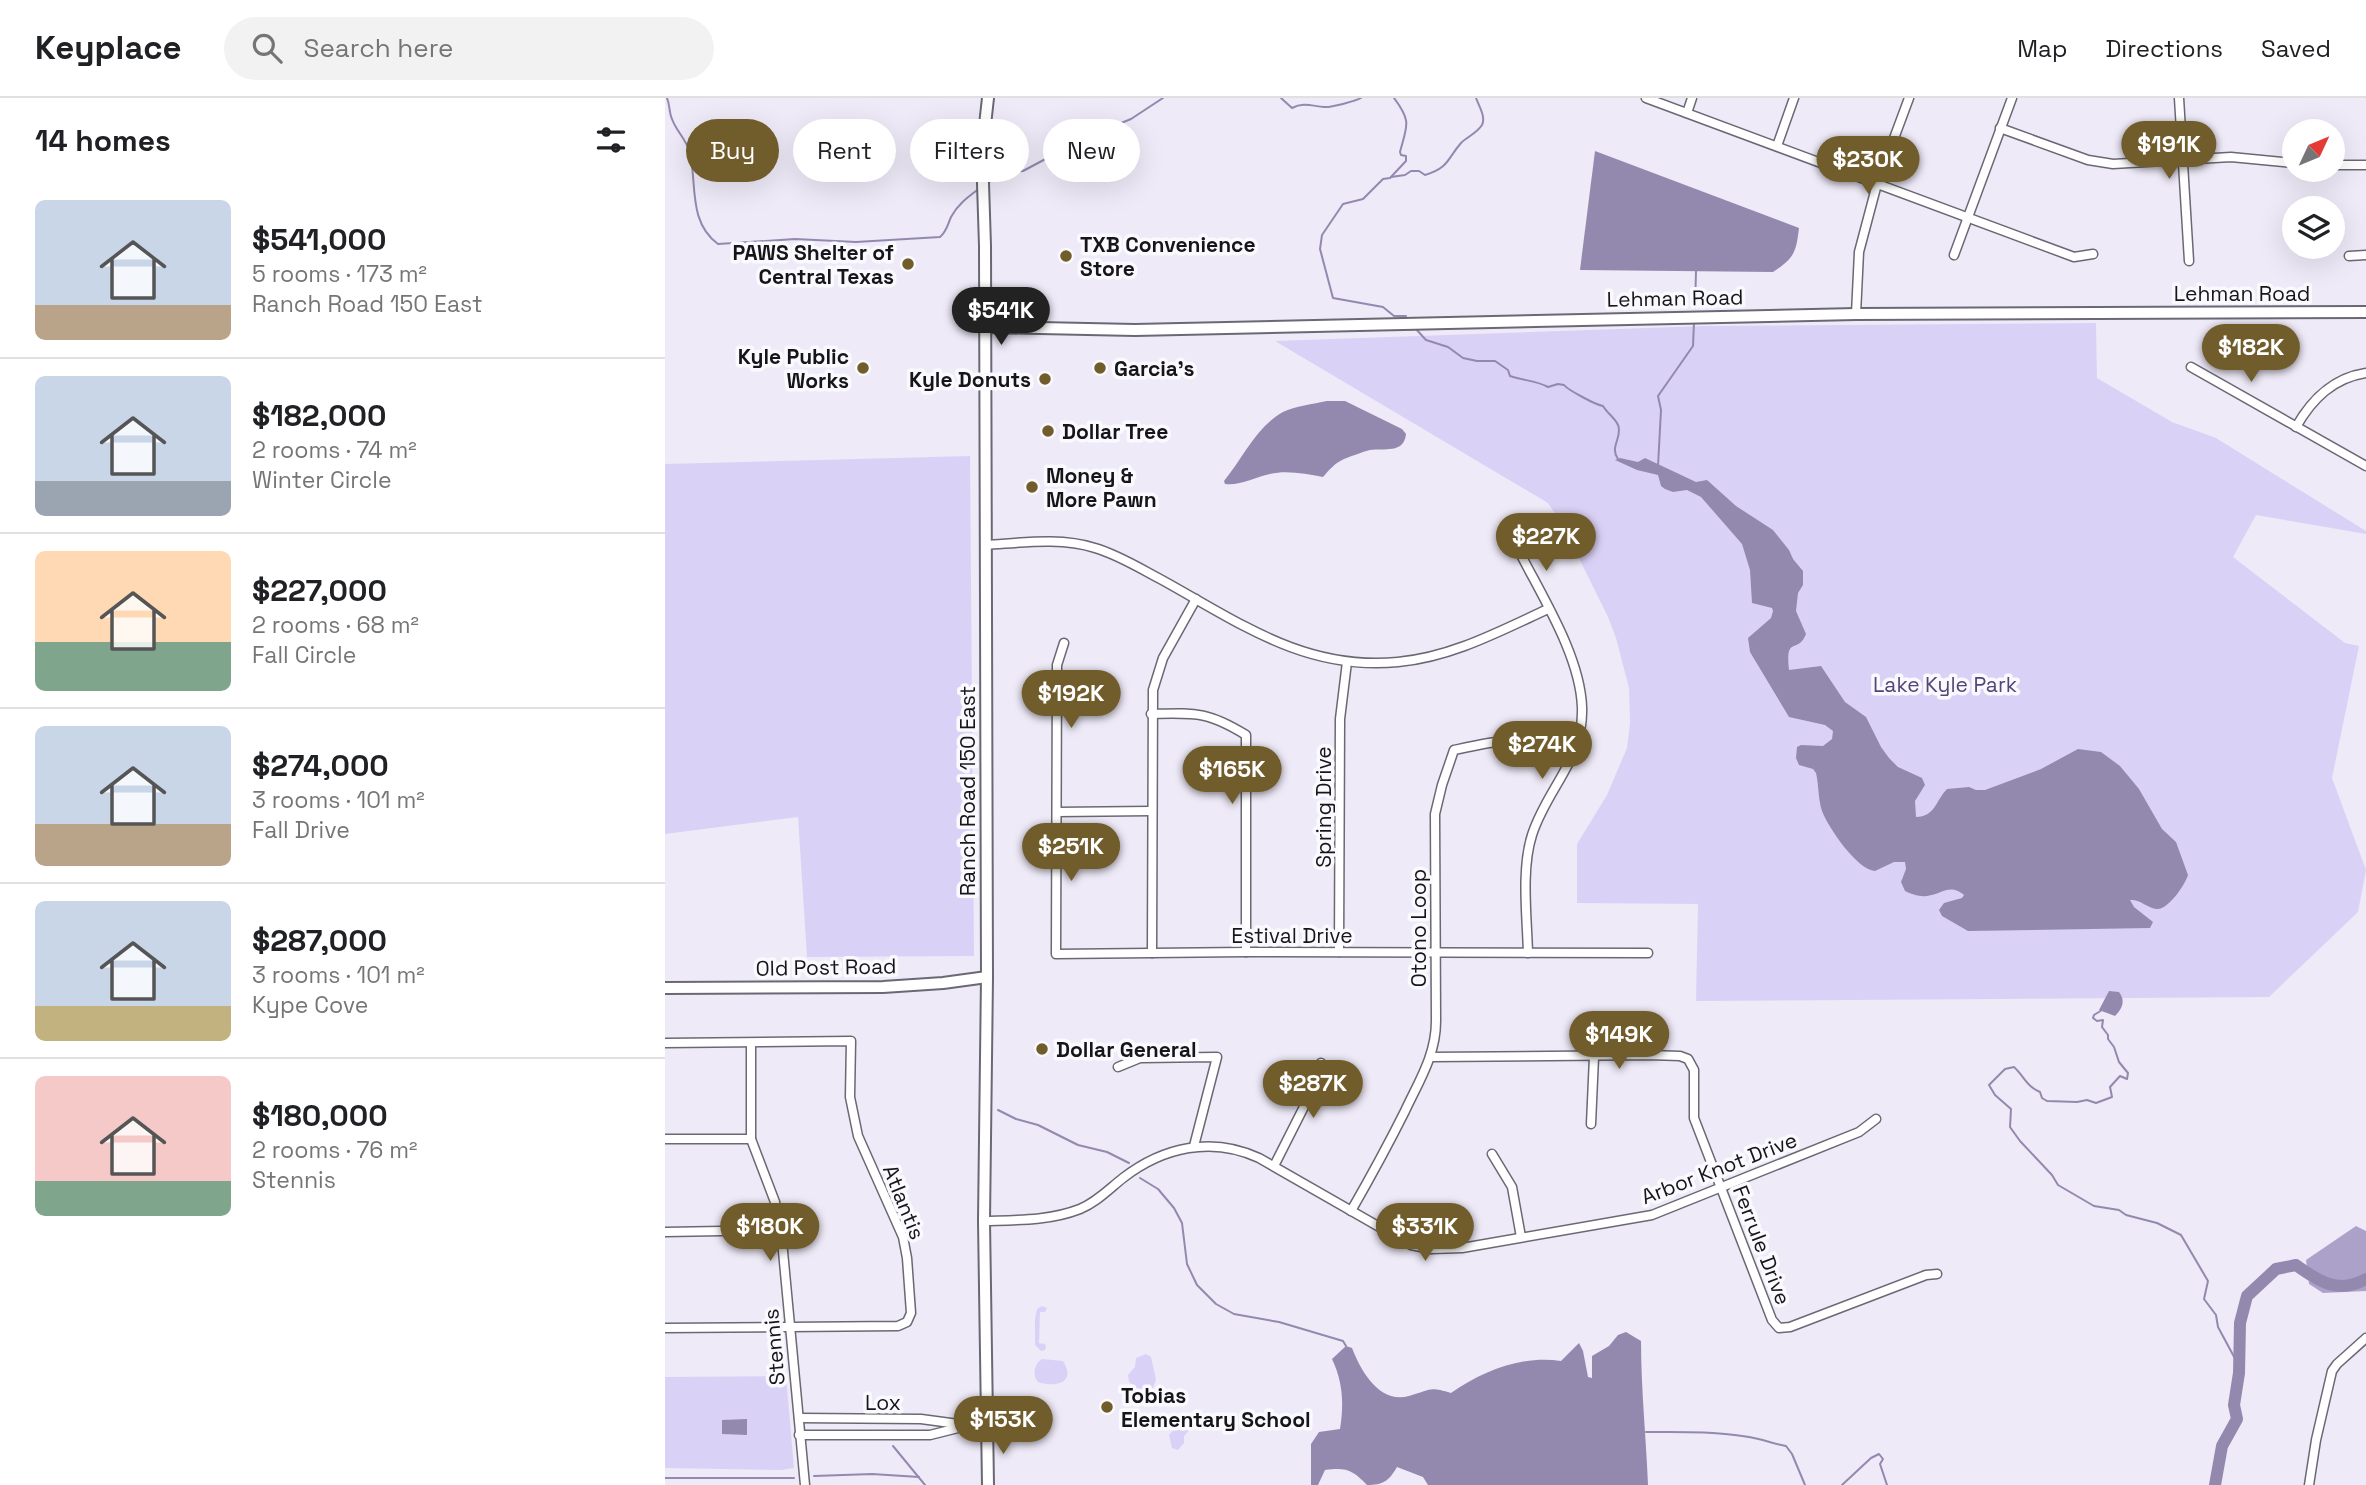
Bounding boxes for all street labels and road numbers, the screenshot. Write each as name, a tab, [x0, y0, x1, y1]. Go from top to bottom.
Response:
street label: Lehman Road	[2174, 280, 2310, 307]
street label: Lehman Road	[1606, 283, 1744, 313]
street label: Ranch Road 150 East	[954, 686, 981, 896]
street label: Spring Drive	[1310, 746, 1337, 868]
street label: Otono Loop	[1405, 869, 1432, 987]
street label: Estival Drive	[1231, 922, 1353, 949]
street label: Old Post Road	[755, 952, 897, 982]
street label: Arbor Knot Drive	[1637, 1126, 1801, 1210]
street label: Atlantis	[877, 1161, 931, 1243]
street label: Ferrule Drive	[1727, 1182, 1797, 1308]
street label: Stennis	[757, 1308, 791, 1386]
street label: Lox	[865, 1389, 901, 1416]

